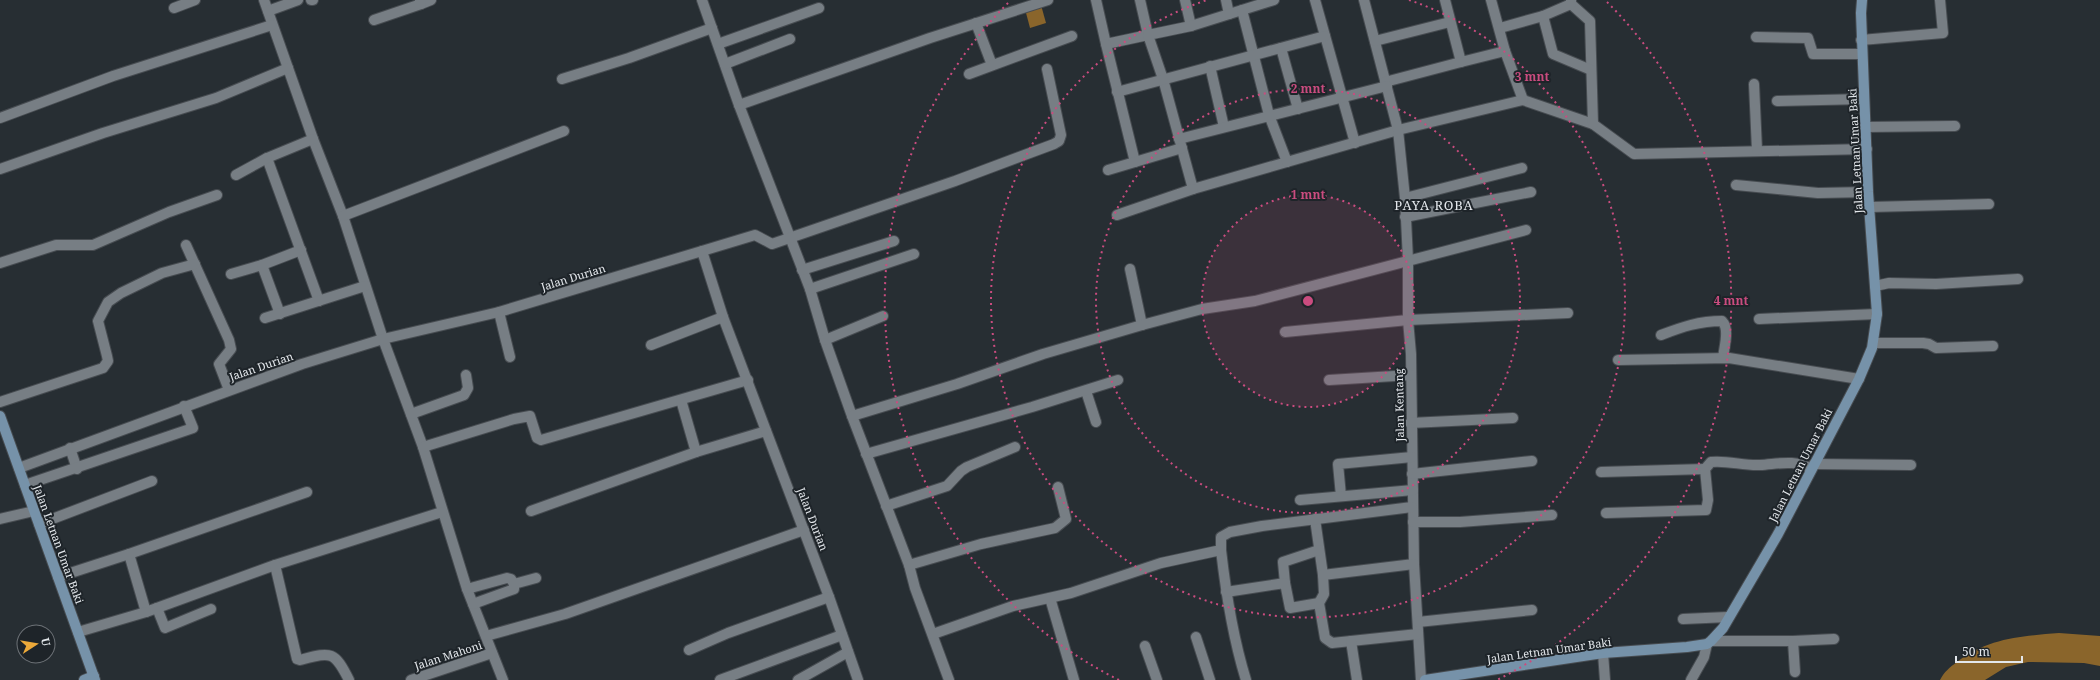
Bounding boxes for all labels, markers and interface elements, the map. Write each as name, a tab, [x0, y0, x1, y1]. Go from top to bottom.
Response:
text: 3 mnt	[1515, 68, 1549, 85]
text: 2 mnt	[1291, 80, 1325, 97]
street label: Jalan Letnan Umar Baki	[1844, 88, 1866, 215]
text: 1 mnt	[1291, 186, 1325, 203]
district label: PAYA ROBA	[1394, 196, 1474, 214]
street label: Jalan Durian	[538, 260, 607, 294]
text: 4 mnt	[1714, 292, 1748, 309]
centre of rings	[1301, 294, 1315, 308]
street label: Jalan Durian	[226, 348, 295, 384]
street label: Jalan Kentang	[1391, 368, 1407, 443]
street label: Jalan Letnan Umar Baki	[1764, 405, 1835, 525]
street label: Jalan Letnan Umar Baki	[30, 482, 88, 606]
street label: Jalan Durian	[794, 484, 832, 553]
north arrow	[16, 624, 56, 664]
street label: Jalan Letnan Umar Baki	[1485, 634, 1613, 666]
text: U	[38, 636, 55, 648]
street label: Jalan Mahoni	[411, 637, 484, 673]
scale bar	[1956, 638, 2022, 664]
text: 50 m	[1962, 643, 1990, 660]

